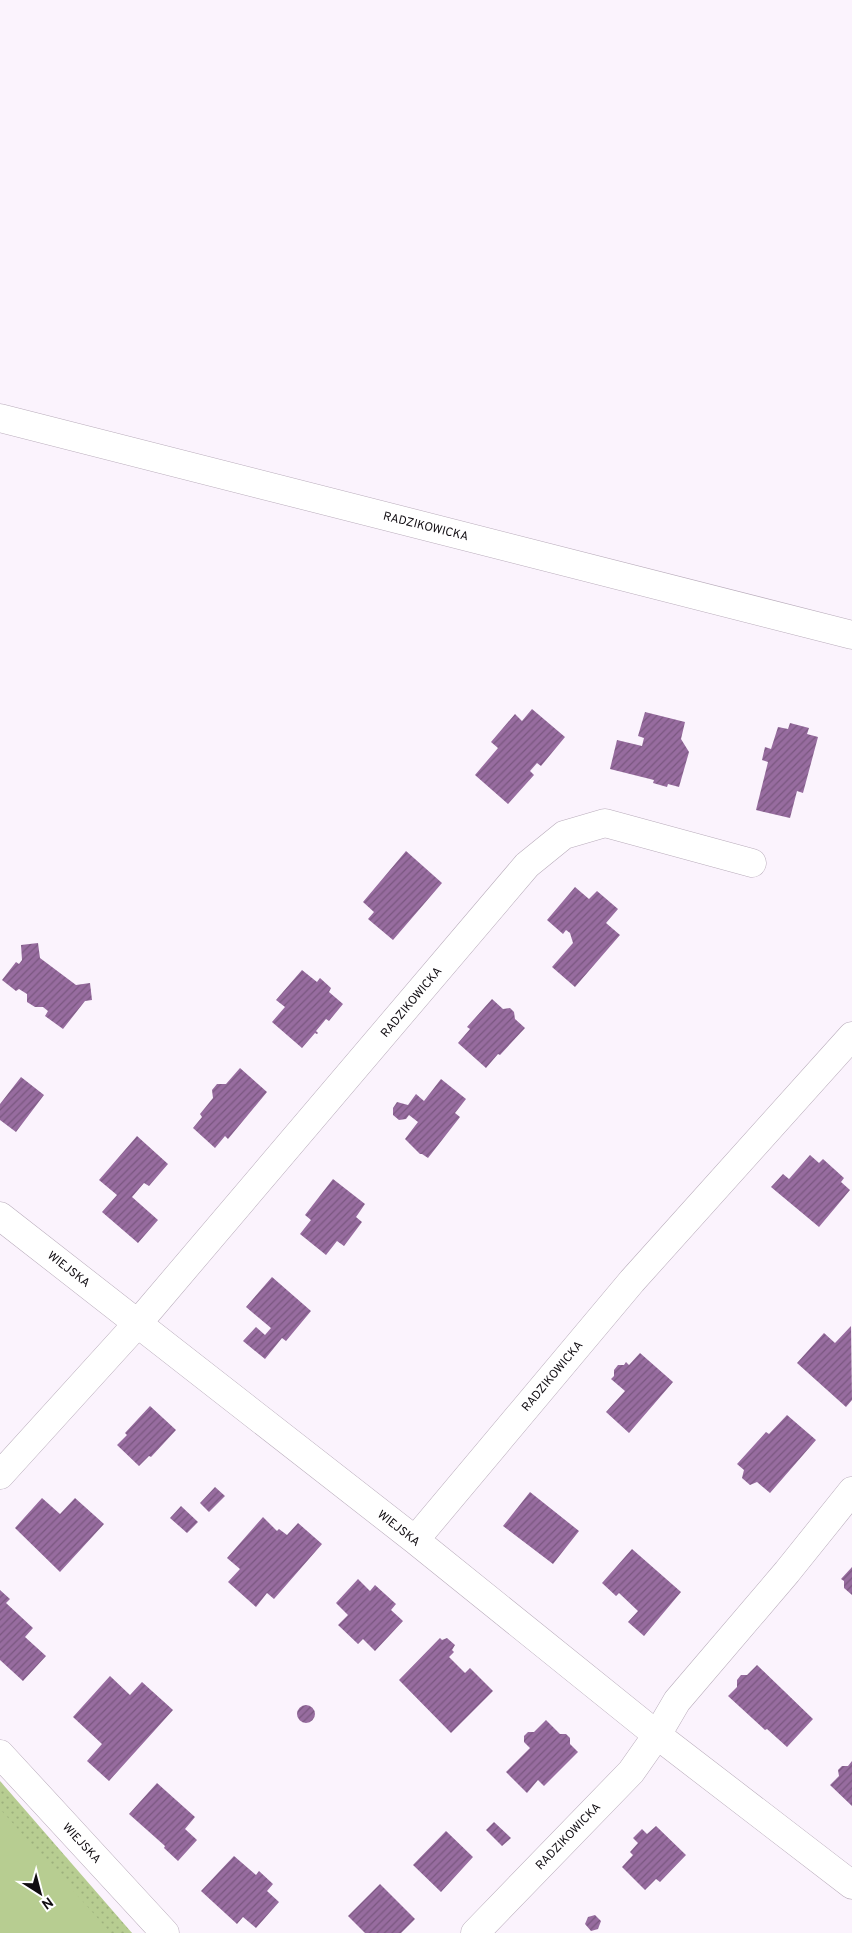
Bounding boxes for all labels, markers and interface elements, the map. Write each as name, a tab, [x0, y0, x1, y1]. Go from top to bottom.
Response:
street label: RADZIKOWICKA	[381, 509, 470, 545]
street label: RADZIKOWICKA	[378, 964, 446, 1041]
street label: WIEJSKA	[44, 1248, 93, 1292]
street label: RADZIKOWICKA	[519, 1338, 587, 1415]
street label: WIEJSKA	[374, 1507, 423, 1551]
street label: RADZIKOWICKA	[533, 1800, 605, 1874]
street label: WIEJSKA	[58, 1820, 104, 1867]
north arrow	[15, 1868, 65, 1918]
text: N	[38, 1892, 56, 1912]

